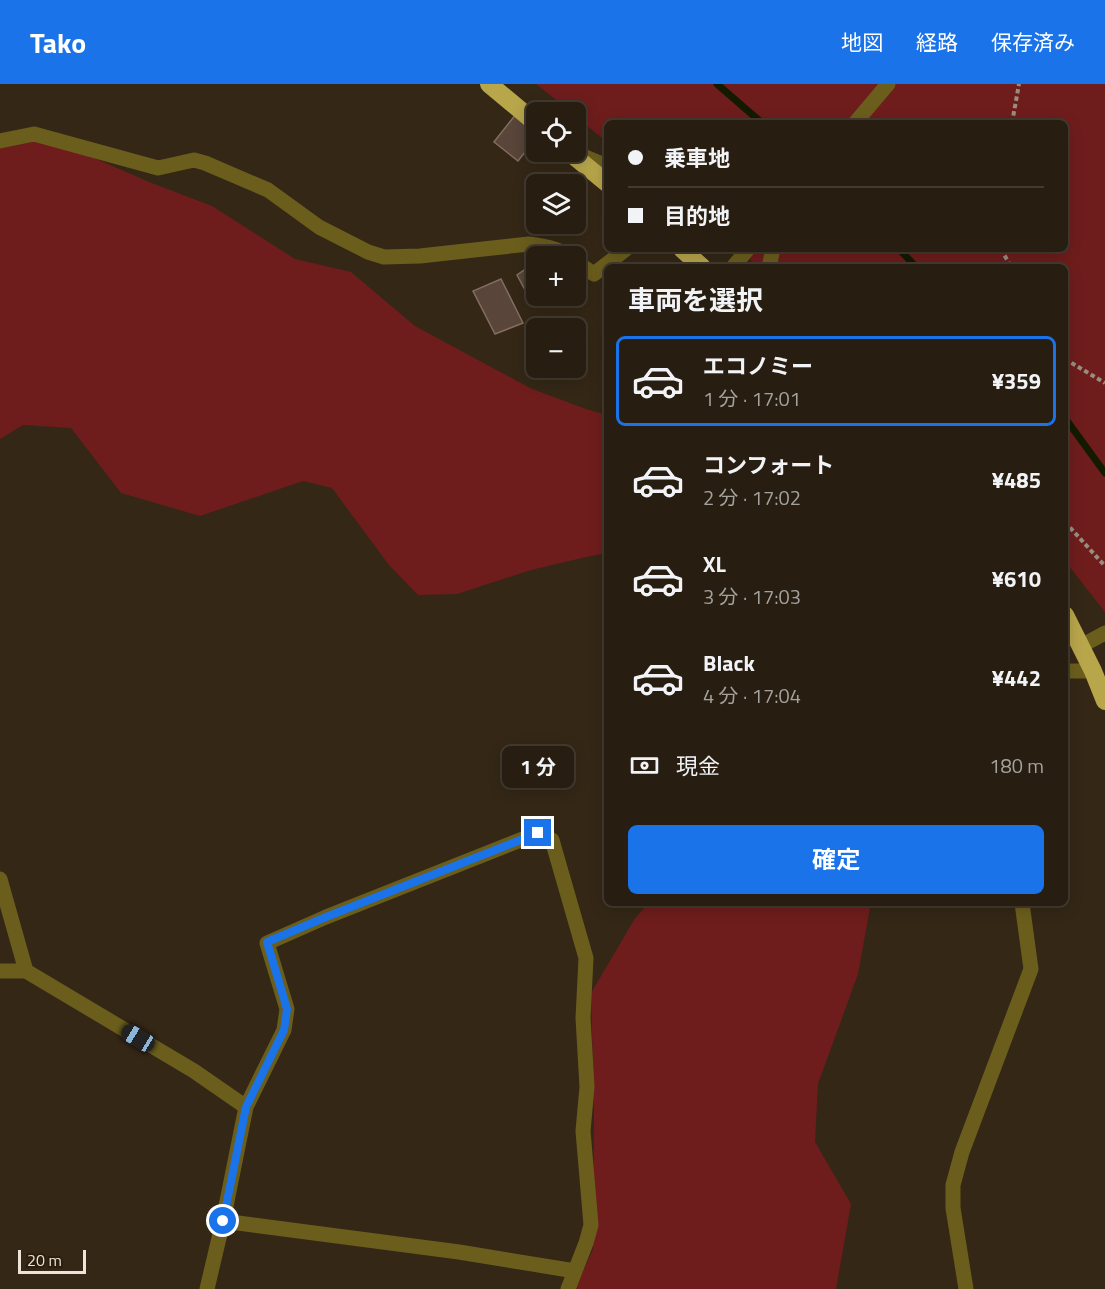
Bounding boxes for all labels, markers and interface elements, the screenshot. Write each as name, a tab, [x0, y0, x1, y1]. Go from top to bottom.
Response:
text: Tako	[30, 21, 86, 64]
text: 地図	[841, 26, 883, 58]
text: 経路	[916, 26, 958, 58]
text: 保存済み	[991, 26, 1075, 58]
map controls	[526, 102, 586, 378]
button: locate	[526, 102, 586, 162]
text: 乗車地	[664, 141, 730, 175]
button: layers	[526, 174, 586, 234]
text: 目的地	[664, 199, 730, 233]
button: +	[526, 246, 586, 306]
text: 車両を選択	[628, 279, 763, 320]
button: −	[526, 318, 586, 378]
text: エコノミー	[703, 349, 813, 383]
icon: car	[631, 354, 685, 408]
text: ¥359	[992, 364, 1041, 398]
text: 1 分 · 17:01	[703, 383, 801, 414]
text: コンフォート	[703, 448, 834, 482]
icon: car	[631, 453, 685, 507]
text: ¥485	[992, 463, 1041, 497]
text: 2 分 · 17:02	[703, 482, 801, 513]
text: XL	[703, 547, 726, 581]
icon: car	[631, 552, 685, 606]
text: ¥610	[992, 562, 1041, 596]
text: 3 分 · 17:03	[703, 581, 801, 612]
text: Black	[703, 646, 755, 680]
icon: car	[631, 651, 685, 705]
text: ¥442	[992, 661, 1041, 695]
text: 4 分 · 17:04	[703, 680, 801, 711]
callout: 1 分	[502, 746, 574, 788]
icon: cash	[628, 749, 661, 782]
text: 現金	[676, 749, 720, 783]
text: 180 m	[989, 750, 1044, 781]
text: 1 分	[520, 751, 556, 782]
route end	[524, 819, 551, 846]
button: 確定	[628, 825, 1044, 894]
car	[118, 1021, 158, 1055]
route start	[209, 1207, 236, 1234]
scale bar	[18, 1247, 86, 1274]
text: 20 m	[27, 1248, 62, 1272]

